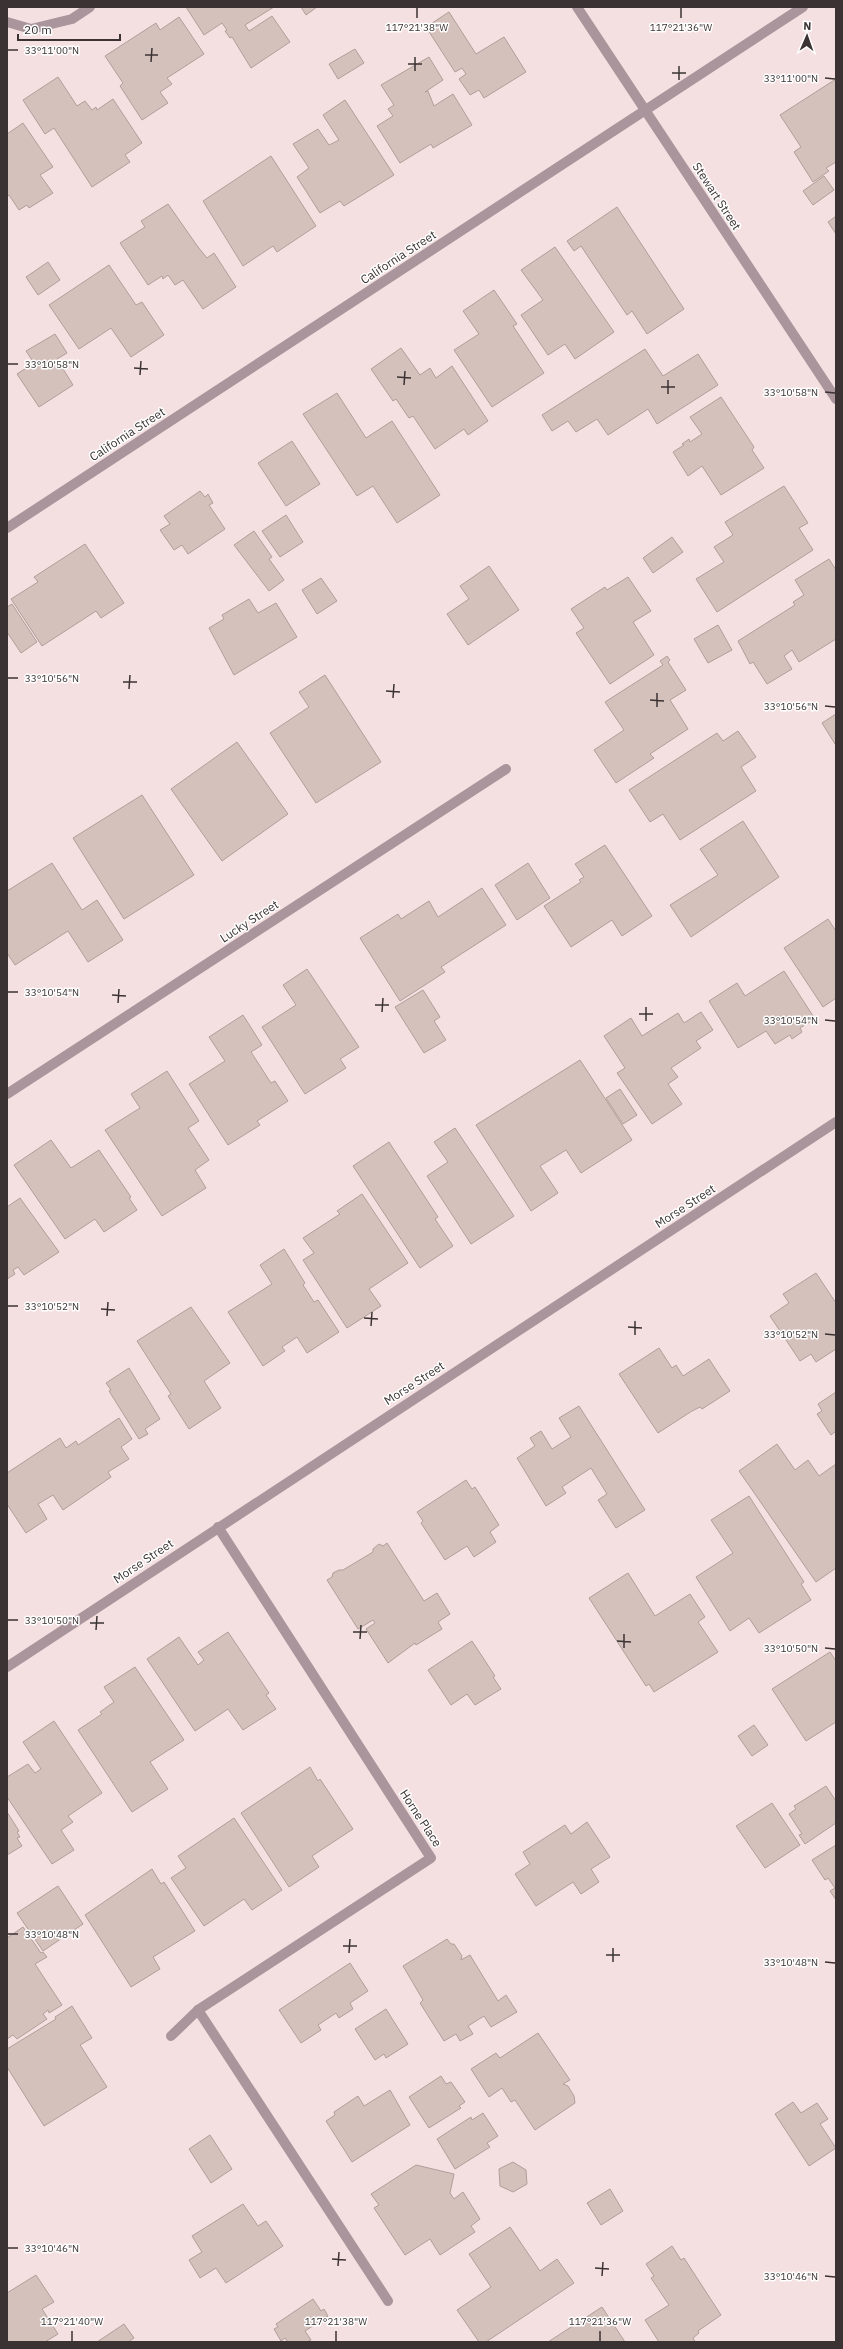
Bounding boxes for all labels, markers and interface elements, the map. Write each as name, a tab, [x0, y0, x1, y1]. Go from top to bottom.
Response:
scale bar	[18, 16, 120, 42]
north arrow	[787, 16, 827, 56]
text: N	[803, 19, 812, 33]
text: 117°21'38"W	[386, 21, 448, 34]
text: 117°21'36"W	[650, 21, 712, 34]
text: 20 m	[24, 22, 52, 37]
text: 33°11'00"N	[25, 44, 79, 57]
text: 33°11'00"N	[764, 72, 818, 85]
street label: Stewart Street	[690, 159, 744, 233]
street label: California Street	[357, 227, 439, 287]
text: 33°10'58"N	[25, 358, 79, 371]
text: 33°10'58"N	[764, 386, 818, 399]
street label: California Street	[86, 404, 168, 464]
text: 33°10'56"N	[25, 672, 79, 685]
text: 33°10'56"N	[764, 700, 818, 713]
street label: Lucky Street	[217, 897, 281, 945]
text: 33°10'54"N	[25, 986, 79, 999]
text: 33°10'54"N	[764, 1014, 818, 1027]
street label: Morse Street	[652, 1181, 718, 1231]
text: 33°10'52"N	[25, 1300, 79, 1313]
text: 33°10'52"N	[764, 1328, 818, 1341]
street label: Morse Street	[381, 1358, 447, 1408]
street label: Morse Street	[110, 1535, 176, 1587]
text: 33°10'50"N	[25, 1614, 79, 1627]
text: 33°10'50"N	[764, 1642, 818, 1655]
street label: Horne Place	[397, 1787, 445, 1850]
text: 33°10'48"N	[25, 1928, 79, 1941]
text: 33°10'48"N	[764, 1956, 818, 1969]
text: 33°10'46"N	[25, 2242, 79, 2255]
text: 33°10'46"N	[764, 2270, 818, 2283]
text: 117°21'40"W	[41, 2315, 103, 2328]
text: 117°21'38"W	[305, 2315, 367, 2328]
text: 117°21'36"W	[569, 2315, 631, 2328]

